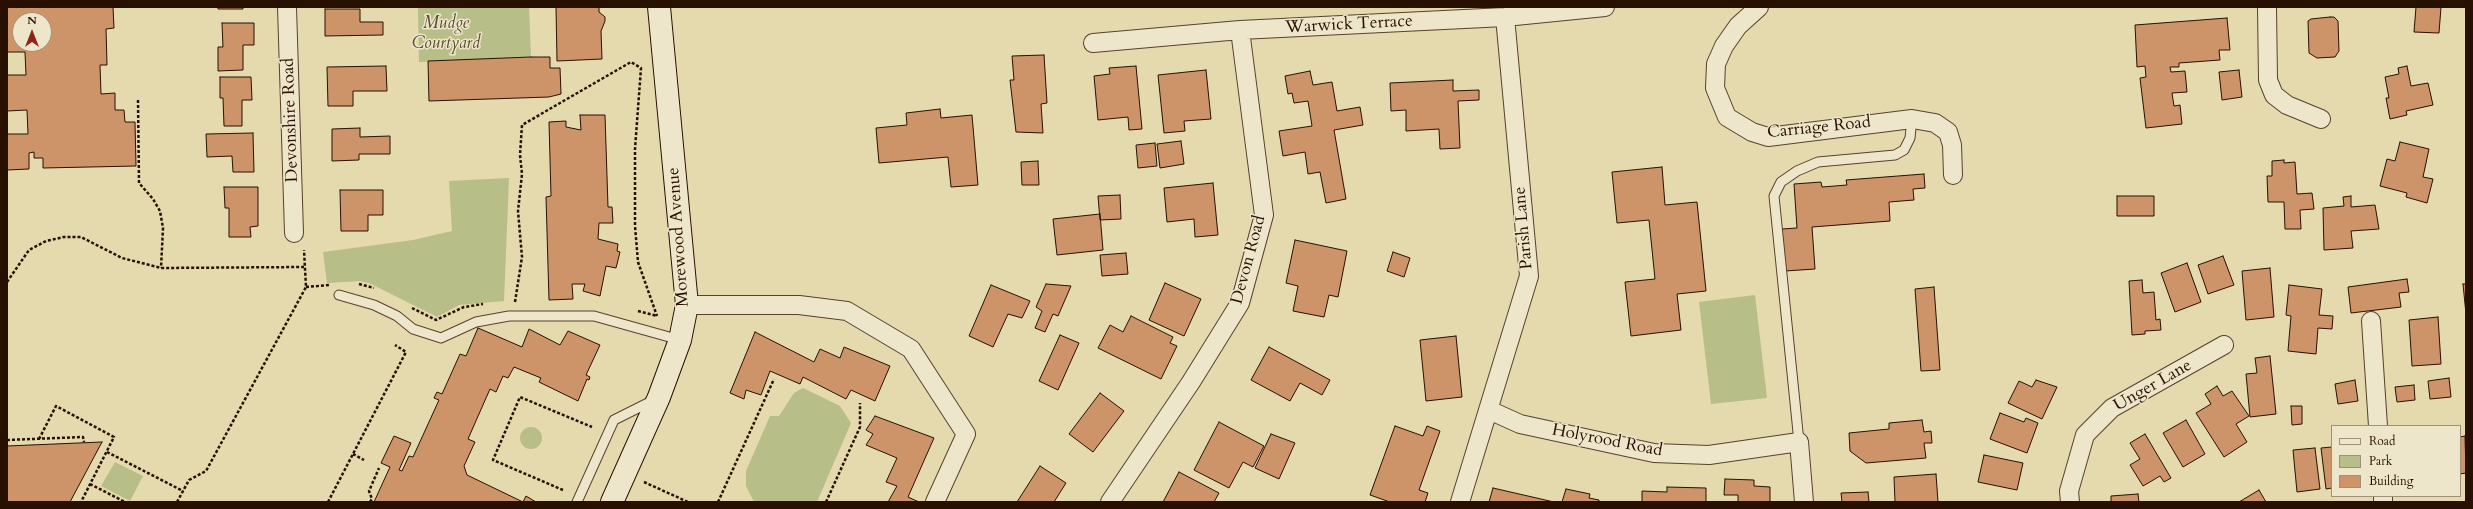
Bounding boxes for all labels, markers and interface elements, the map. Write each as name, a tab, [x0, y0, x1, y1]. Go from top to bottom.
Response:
street label: Warwick Terrace	[1285, 11, 1413, 39]
north arrow	[12, 12, 52, 52]
text: N	[27, 13, 37, 28]
park label: Mudge Courtyard	[412, 14, 480, 54]
street label: Devonshire Road	[279, 57, 303, 183]
street label: Carriage Road	[1766, 112, 1872, 144]
street label: Morewood Avenue	[664, 167, 694, 307]
street label: Parish Lane	[1510, 186, 1538, 270]
street label: Devon Road	[1227, 213, 1271, 307]
street label: Unger Lane	[2110, 356, 2196, 416]
street label: Holyrood Road	[1550, 420, 1664, 462]
legend	[2331, 425, 2461, 497]
text: Road	[2369, 433, 2395, 449]
text: Park	[2369, 453, 2392, 469]
text: Building	[2369, 473, 2413, 489]

